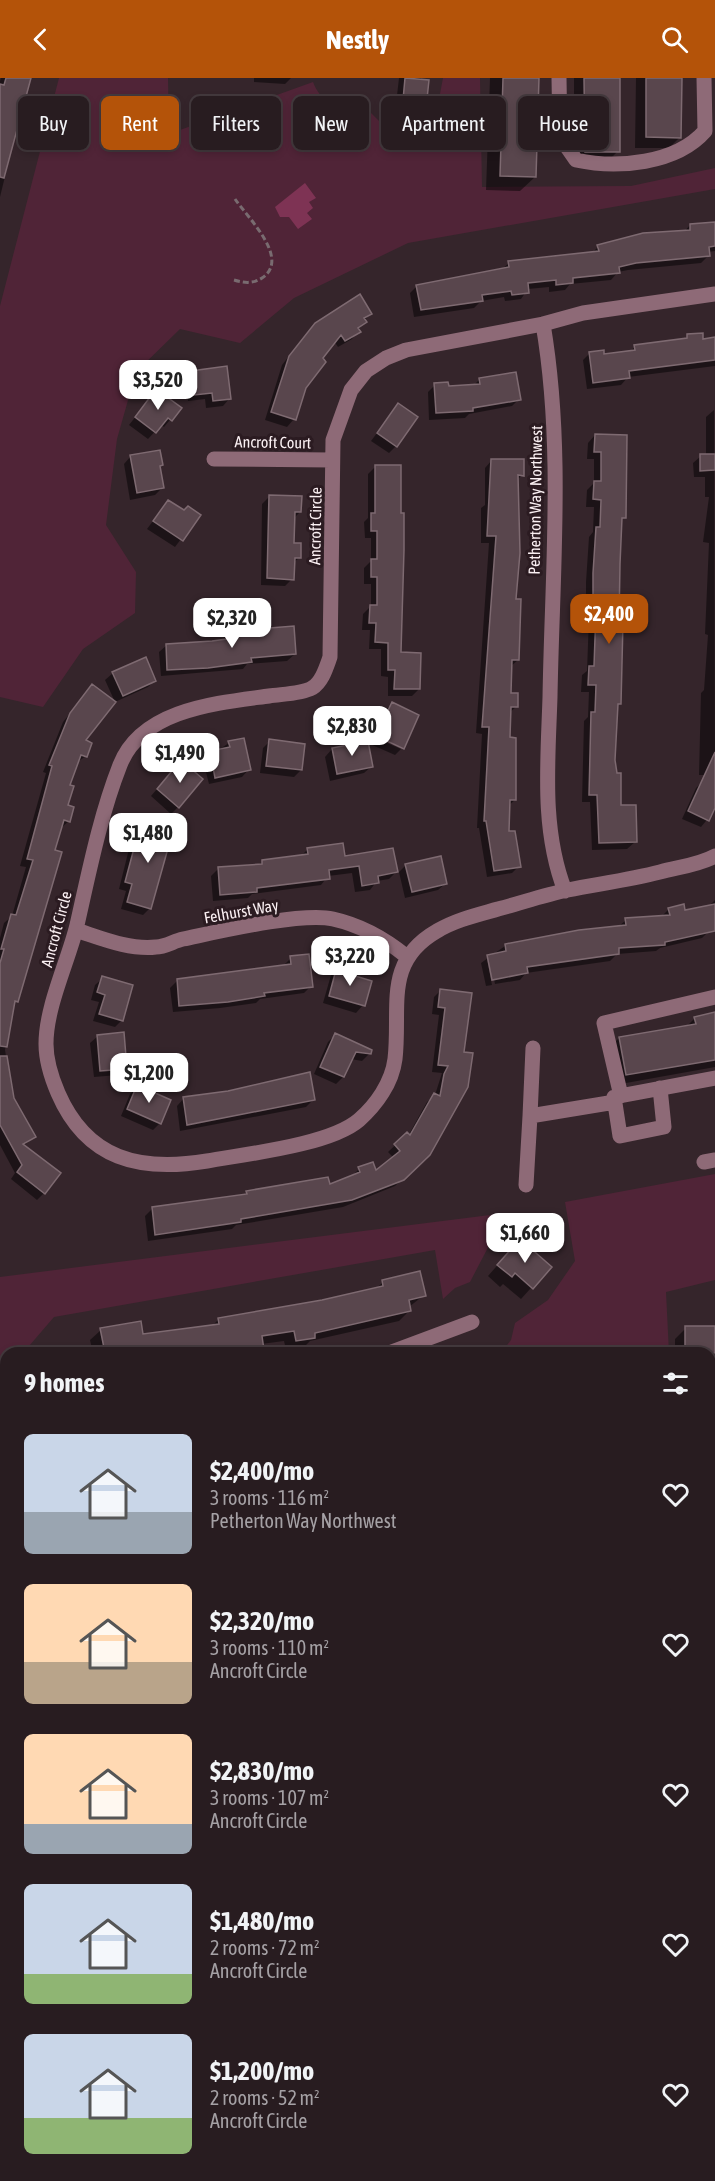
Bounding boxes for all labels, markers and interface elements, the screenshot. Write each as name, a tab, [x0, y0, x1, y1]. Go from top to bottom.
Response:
icon: back	[24, 23, 57, 56]
icon: search	[658, 23, 691, 56]
text: Nestly	[326, 24, 389, 55]
chip: Buy	[18, 96, 89, 150]
chip: Rent	[101, 96, 179, 150]
chip: Filters	[191, 96, 281, 150]
chip: New	[293, 96, 369, 150]
chip: Apartment	[381, 96, 506, 150]
chip: House	[518, 96, 609, 150]
pin: $3,520	[109, 360, 207, 411]
text: $3,520	[133, 368, 183, 391]
street label: Petherton Way Northwest	[525, 425, 546, 575]
street label: Ancroft Court	[235, 432, 312, 452]
street label: Ancroft Circle	[305, 487, 325, 565]
pin: $2,400	[560, 594, 658, 645]
pin: $2,320	[183, 598, 281, 649]
text: $2,400	[584, 602, 634, 625]
text: $2,320	[207, 606, 257, 629]
pin: $2,830	[303, 706, 401, 757]
text: $2,830	[327, 714, 377, 737]
pin: $1,490	[131, 733, 229, 784]
text: $1,490	[155, 741, 205, 764]
pin: $1,480	[99, 813, 197, 864]
text: $1,480	[123, 821, 173, 844]
street label: Ancroft Circle	[37, 889, 75, 969]
street label: Felhurst Way	[202, 896, 280, 927]
pin: $3,220	[301, 936, 399, 987]
text: $3,220	[325, 944, 375, 967]
pin: $1,200	[100, 1053, 198, 1104]
text: $1,200	[124, 1061, 174, 1084]
pin: $1,660	[476, 1213, 574, 1264]
text: $1,660	[500, 1221, 550, 1244]
icon: filters	[659, 1367, 692, 1400]
text: 9 homes	[24, 1368, 104, 1398]
text: $2,400/mo	[210, 1456, 314, 1486]
icon: home	[72, 1458, 144, 1530]
icon: heart	[659, 1478, 692, 1511]
text: 3 rooms · 116 m²	[210, 1486, 329, 1509]
text: Petherton Way Northwest	[210, 1509, 397, 1532]
text: $2,320/mo	[210, 1606, 314, 1636]
icon: home	[72, 1608, 144, 1680]
icon: heart	[659, 1628, 692, 1661]
text: 3 rooms · 110 m²	[210, 1636, 329, 1659]
text: Ancroft Circle	[210, 1659, 307, 1682]
text: $2,830/mo	[210, 1756, 314, 1786]
icon: home	[72, 1758, 144, 1830]
icon: heart	[659, 1778, 692, 1811]
text: 3 rooms · 107 m²	[210, 1786, 329, 1809]
text: Ancroft Circle	[210, 1809, 307, 1832]
text: $1,480/mo	[210, 1906, 314, 1936]
icon: home	[72, 1908, 144, 1980]
icon: heart	[659, 1928, 692, 1961]
text: 2 rooms · 72 m²	[210, 1936, 320, 1959]
text: Ancroft Circle	[210, 1959, 307, 1982]
text: $1,200/mo	[210, 2056, 314, 2086]
icon: home	[72, 2058, 144, 2130]
icon: heart	[659, 2078, 692, 2111]
text: 2 rooms · 52 m²	[210, 2086, 320, 2109]
text: Ancroft Circle	[210, 2109, 307, 2132]

